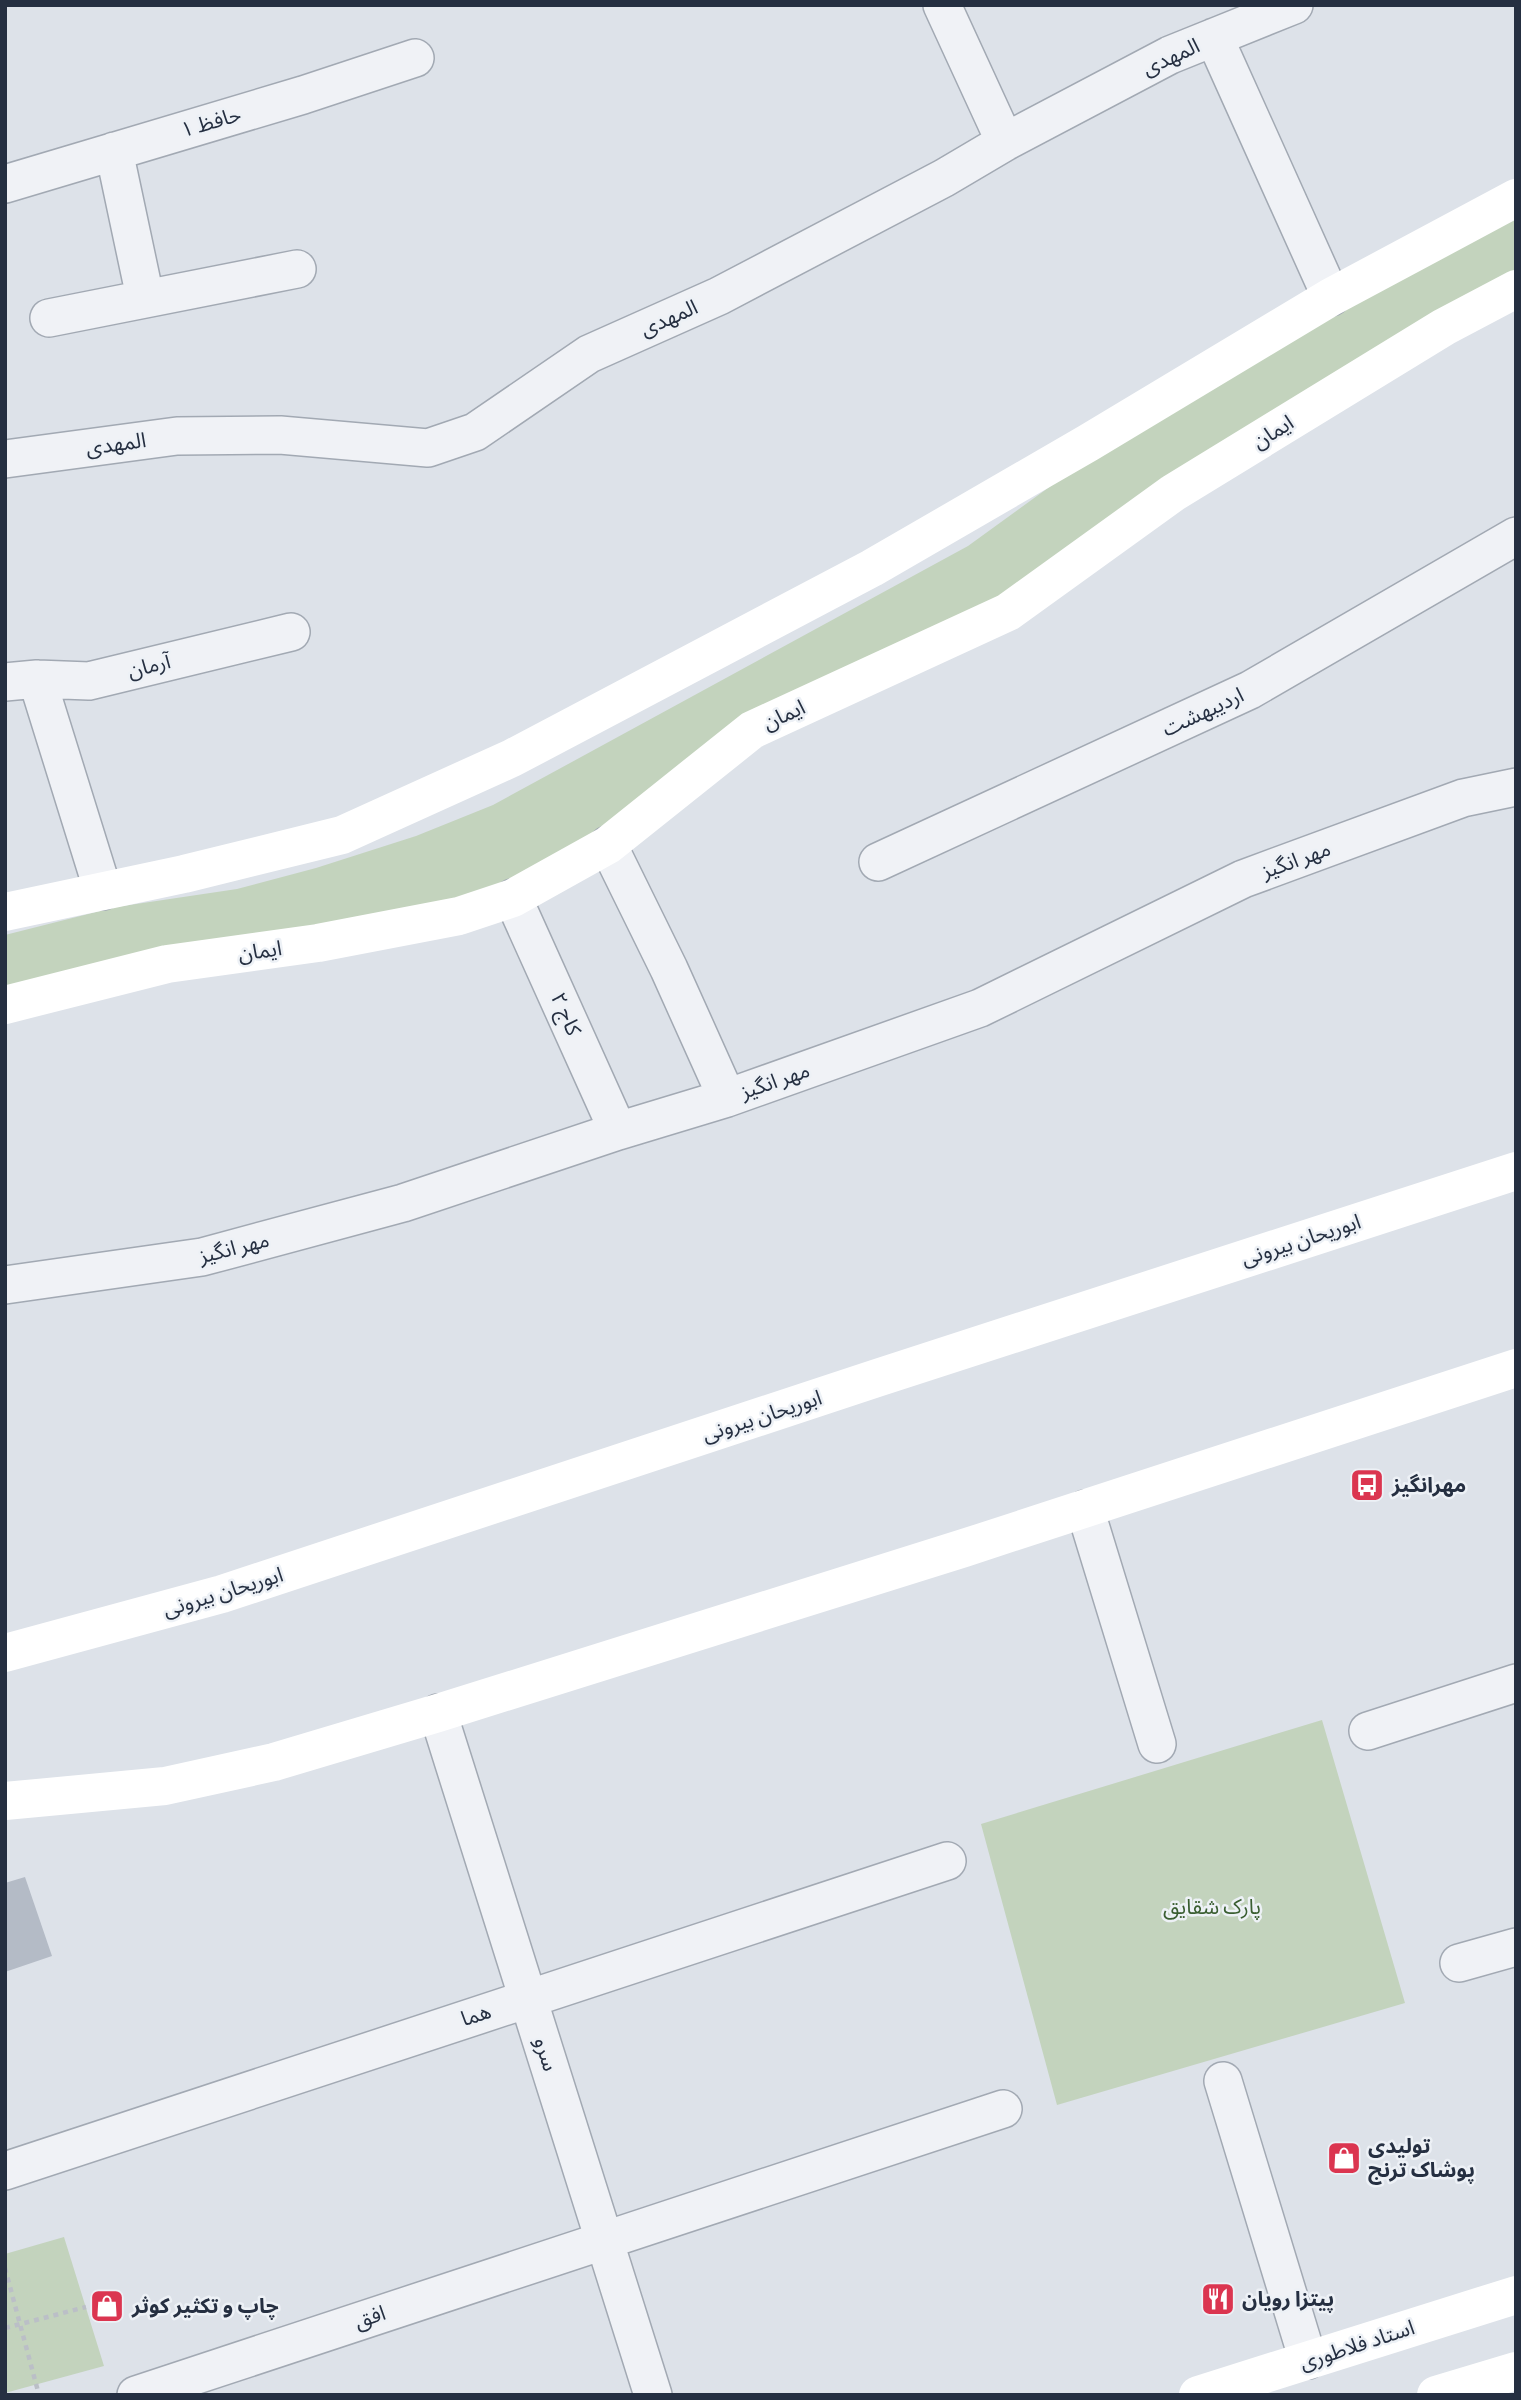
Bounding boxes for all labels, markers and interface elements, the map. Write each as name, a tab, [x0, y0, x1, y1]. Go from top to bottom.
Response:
street label: المهدی	[1137, 31, 1205, 83]
street label: حافظ ۱	[177, 99, 245, 145]
street label: المهدی	[635, 292, 703, 344]
street label: ایمان	[1246, 408, 1300, 456]
street label: المهدی	[84, 425, 148, 463]
street label: آرمان	[124, 646, 174, 686]
street label: اردیبهشت	[1157, 680, 1249, 744]
street label: ایمان	[758, 692, 810, 738]
street label: مهر انگیز	[1256, 834, 1335, 887]
street label: ایمان	[236, 933, 284, 969]
street label: کاج ۲	[543, 988, 589, 1041]
street label: مهر انگیز	[735, 1055, 814, 1107]
street label: ابوریحان بیرونی	[1237, 1207, 1365, 1273]
street label: مهر انگیز	[195, 1225, 272, 1271]
street label: ابوریحان بیرونی	[698, 1383, 826, 1449]
bus stop icon: مهرانگیز	[1348, 1466, 1386, 1504]
place label: مهرانگیز	[1391, 1470, 1466, 1500]
street label: ابوریحان بیرونی	[159, 1559, 287, 1625]
park label: پارک شقایق	[1163, 1892, 1261, 1922]
street label: هما	[457, 1996, 495, 2034]
street label: سرو	[527, 2033, 565, 2075]
place label: تولیدی پوشاک ترنج	[1368, 2131, 1475, 2185]
shop icon: تولیدی پوشاک ترنج	[1325, 2139, 1363, 2177]
restaurant icon: پیتزا رویان	[1199, 2280, 1237, 2318]
place label: پیتزا رویان	[1242, 2284, 1334, 2314]
shop icon: چاپ و تکثیر کوثر	[88, 2287, 126, 2325]
place label: چاپ و تکثیر کوثر	[131, 2291, 279, 2321]
street label: افق	[350, 2298, 390, 2336]
street label: استاد فلاطوری	[1296, 2312, 1418, 2378]

